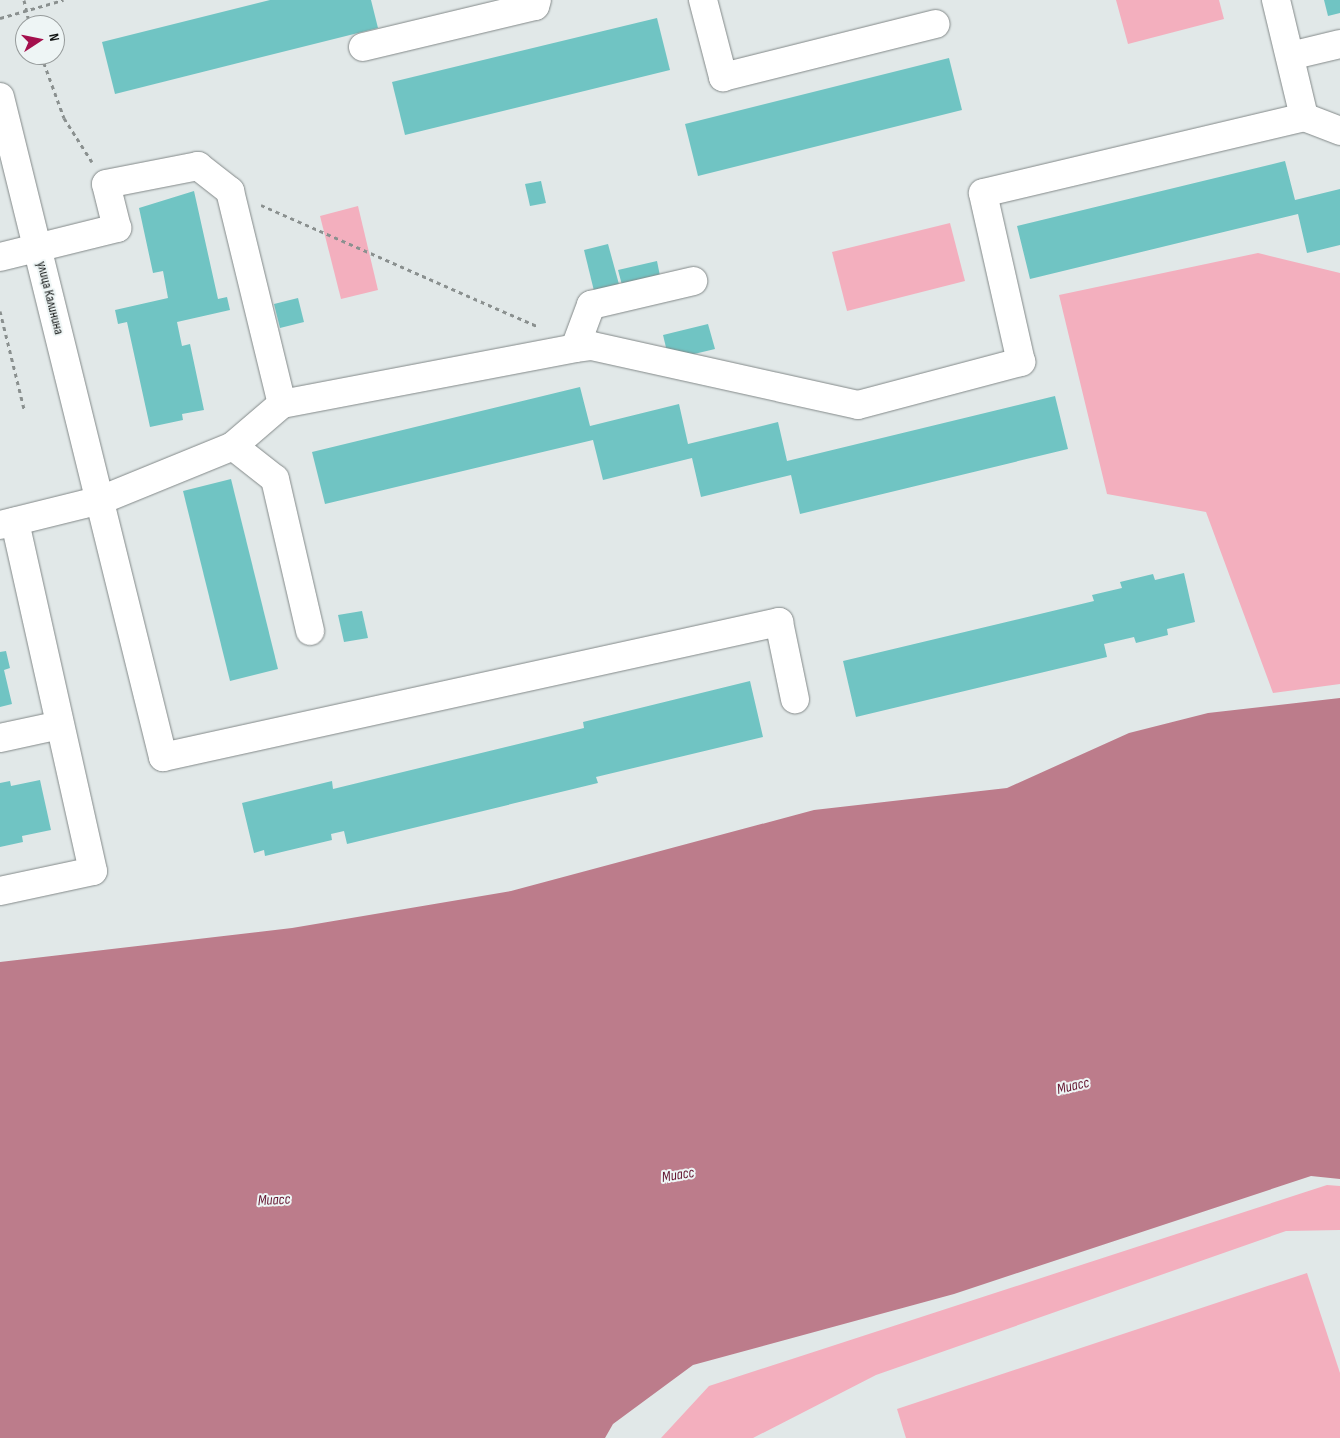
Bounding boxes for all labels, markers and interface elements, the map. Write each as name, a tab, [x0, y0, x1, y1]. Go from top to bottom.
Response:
north arrow	[15, 15, 65, 65]
text: N	[45, 32, 63, 43]
street label: улица Калинина	[33, 260, 67, 336]
water label: Миасс	[1055, 1074, 1091, 1098]
water label: Миасс	[660, 1164, 696, 1186]
water label: Миасс	[257, 1190, 291, 1210]

